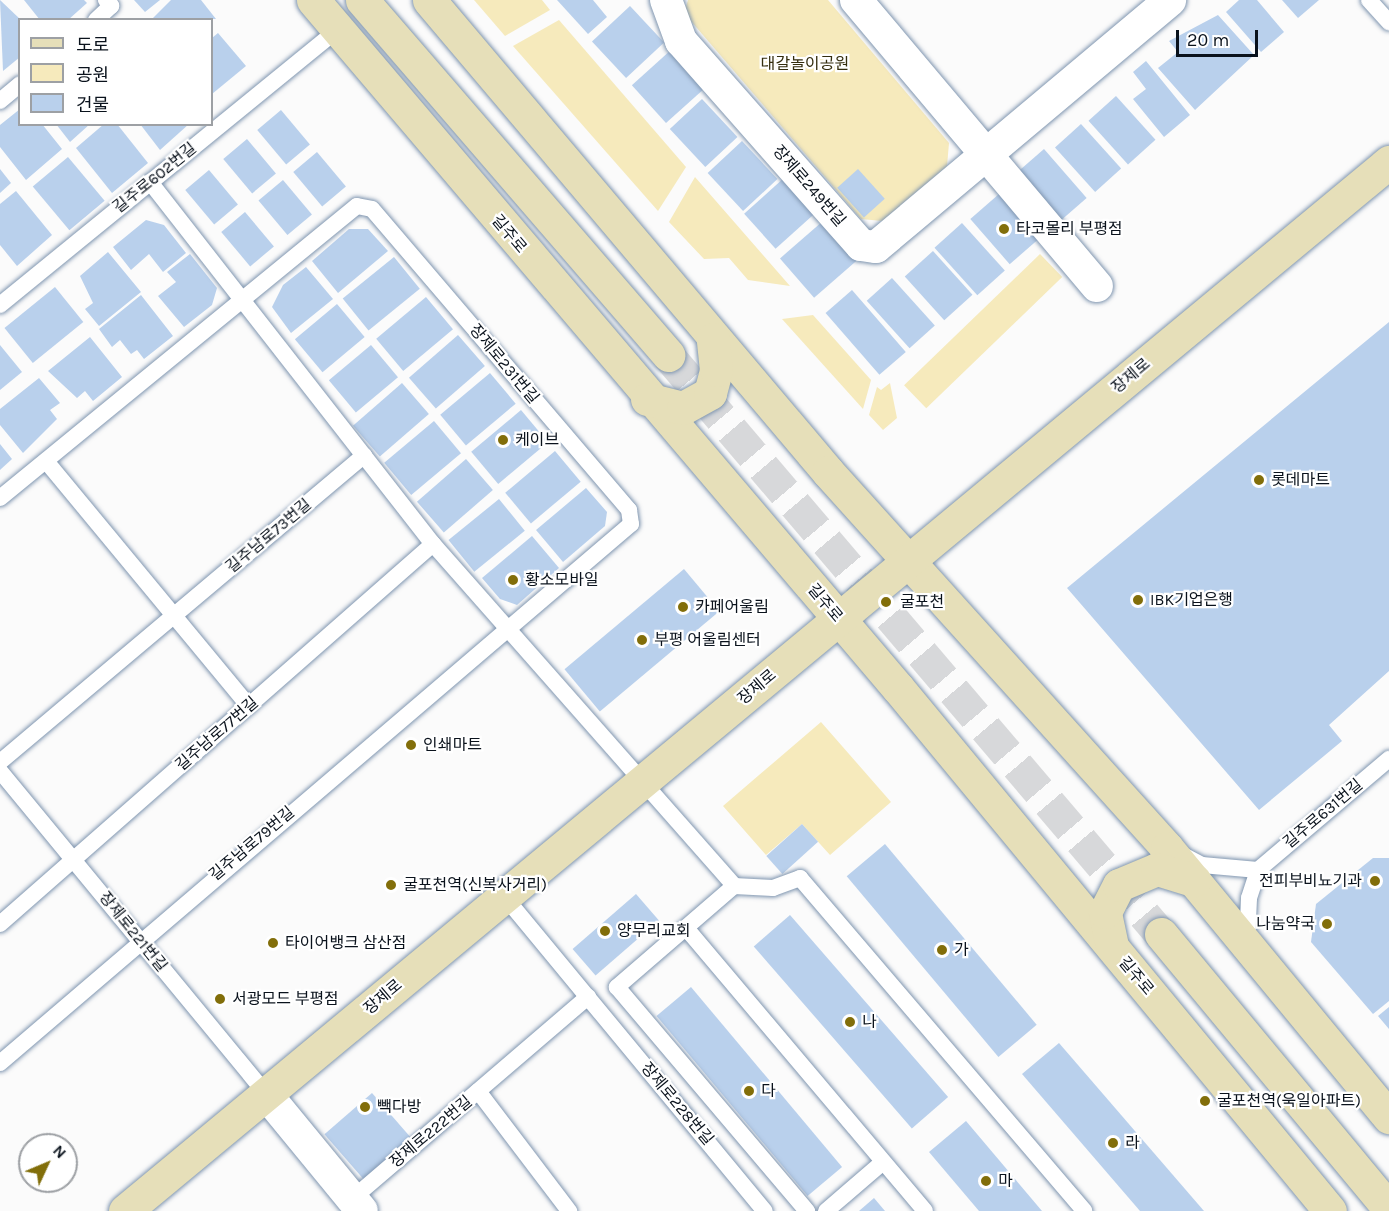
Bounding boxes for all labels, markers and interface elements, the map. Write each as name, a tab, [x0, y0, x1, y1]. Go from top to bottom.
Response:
legend	[18, 18, 213, 126]
scale bar	[1179, 18, 1262, 56]
text: 20 m	[1187, 29, 1229, 51]
text: 도로	[76, 34, 109, 56]
park label: 대갈놀이공원	[761, 54, 849, 74]
text: 공원	[76, 64, 109, 86]
text: 건물	[76, 94, 109, 116]
street label: 길주로602번길	[110, 139, 200, 217]
street label: 장제로249번길	[769, 142, 849, 230]
street label: 길주로	[487, 211, 531, 257]
place label: 타코몰리 부평점	[1016, 219, 1123, 239]
marker: 타코몰리 부평점	[997, 222, 1011, 236]
street label: 장제로231번길	[465, 320, 543, 408]
street label: 장제로	[1108, 354, 1154, 398]
place label: 케이브	[515, 430, 559, 450]
marker: 케이브	[496, 433, 510, 447]
place label: 롯데마트	[1271, 470, 1330, 490]
marker: 롯데마트	[1252, 473, 1266, 487]
street label: 길주남로73번길	[223, 495, 315, 577]
place label: 황소모바일	[525, 570, 599, 590]
marker: 황소모바일	[506, 573, 520, 587]
street label: 길주로	[803, 580, 847, 626]
place label: IBK기업은행	[1150, 590, 1233, 610]
place label: 굴포천	[900, 592, 944, 612]
marker: 굴포천	[877, 593, 895, 611]
marker: IBK기업은행	[1131, 593, 1145, 607]
place label: 카페어울림	[695, 597, 769, 617]
marker: 카페어울림	[676, 600, 690, 614]
place label: 부평 어울림센터	[654, 630, 761, 650]
marker: 부평 어울림센터	[635, 633, 649, 647]
street label: 장제로	[734, 665, 780, 709]
street label: 길주남로77번길	[172, 693, 262, 775]
place label: 인쇄마트	[423, 735, 482, 755]
marker: 인쇄마트	[404, 738, 418, 752]
street label: 길주로631번길	[1279, 775, 1367, 853]
street label: 길주남로79번길	[206, 803, 298, 885]
place label: 전피부비뇨기과	[1259, 871, 1362, 891]
marker: 전피부비뇨기과	[1366, 872, 1384, 890]
place label: 굴포천역(신복사거리)	[403, 875, 547, 895]
marker: 굴포천역(신복사거리)	[384, 878, 398, 892]
street label: 장제로221번길	[95, 888, 171, 976]
place label: 나눔약국	[1256, 914, 1315, 934]
marker: 나눔약국	[1320, 917, 1334, 931]
place label: 양무리교회	[617, 921, 691, 941]
marker: 양무리교회	[598, 924, 612, 938]
place label: 타이어뱅크 삼산점	[285, 933, 407, 953]
marker: 타이어뱅크 삼산점	[266, 936, 280, 950]
place label: 가	[954, 940, 969, 960]
marker: 가	[935, 943, 949, 957]
street label: 길주로	[1114, 953, 1158, 999]
street label: 장제로	[360, 975, 406, 1019]
place label: 서광모드 부평점	[232, 989, 339, 1009]
marker: 서광모드 부평점	[213, 992, 227, 1006]
place label: 나	[862, 1012, 877, 1032]
marker: 나	[843, 1015, 857, 1029]
street label: 장제로228번길	[637, 1059, 717, 1149]
place label: 다	[761, 1081, 776, 1101]
marker: 다	[742, 1084, 756, 1098]
place label: 굴포천역(욱일아파트)	[1217, 1091, 1361, 1111]
street label: 장제로222번길	[386, 1092, 476, 1172]
marker: 굴포천역(욱일아파트)	[1198, 1094, 1212, 1108]
place label: 빽다방	[377, 1097, 421, 1117]
marker: 빽다방	[358, 1100, 372, 1114]
north arrow	[18, 1133, 78, 1193]
place label: 라	[1125, 1133, 1140, 1153]
marker: 라	[1106, 1136, 1120, 1150]
text: N	[49, 1141, 71, 1162]
place label: 마	[998, 1171, 1013, 1191]
marker: 마	[979, 1174, 993, 1188]

